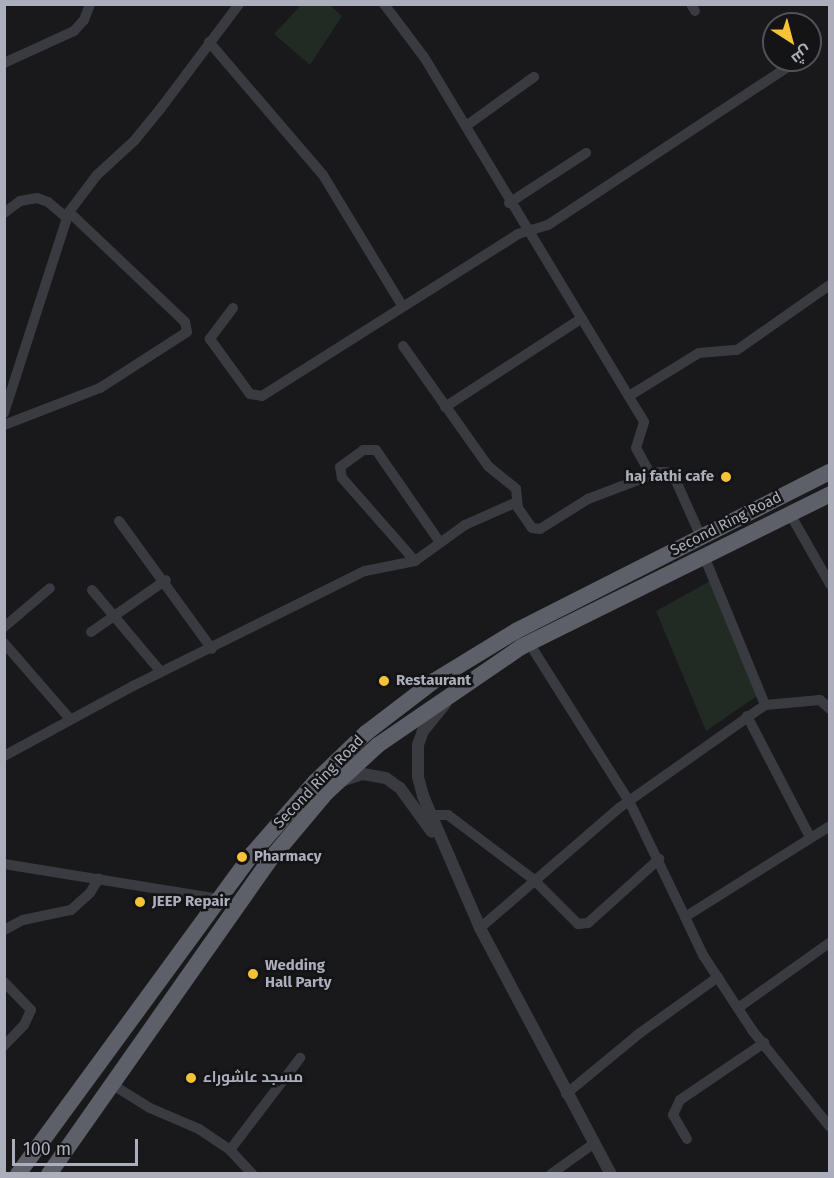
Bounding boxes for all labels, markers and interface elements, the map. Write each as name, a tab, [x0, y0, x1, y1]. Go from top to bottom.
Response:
north arrow	[762, 12, 822, 72]
text: ش	[788, 42, 816, 69]
place label: haj fathi cafe	[625, 468, 714, 486]
marker: haj fathi cafe	[719, 470, 733, 484]
street label: Second Ring Road	[667, 488, 785, 560]
place label: Restaurant	[396, 672, 471, 690]
marker: Restaurant	[377, 674, 391, 688]
street label: Second Ring Road	[270, 732, 368, 832]
place label: Pharmacy	[254, 848, 321, 866]
marker: Pharmacy	[235, 850, 249, 864]
place label: JEEP Repair	[152, 893, 230, 911]
marker: JEEP Repair	[133, 895, 147, 909]
place label: Wedding Hall Party	[265, 956, 331, 991]
marker: Wedding Hall Party	[246, 967, 260, 981]
place label: مسجد عاشوراء	[203, 1069, 303, 1087]
marker: مسجد عاشوراء	[184, 1071, 198, 1085]
scale bar	[15, 1127, 141, 1165]
text: 100 m	[23, 1138, 71, 1160]

